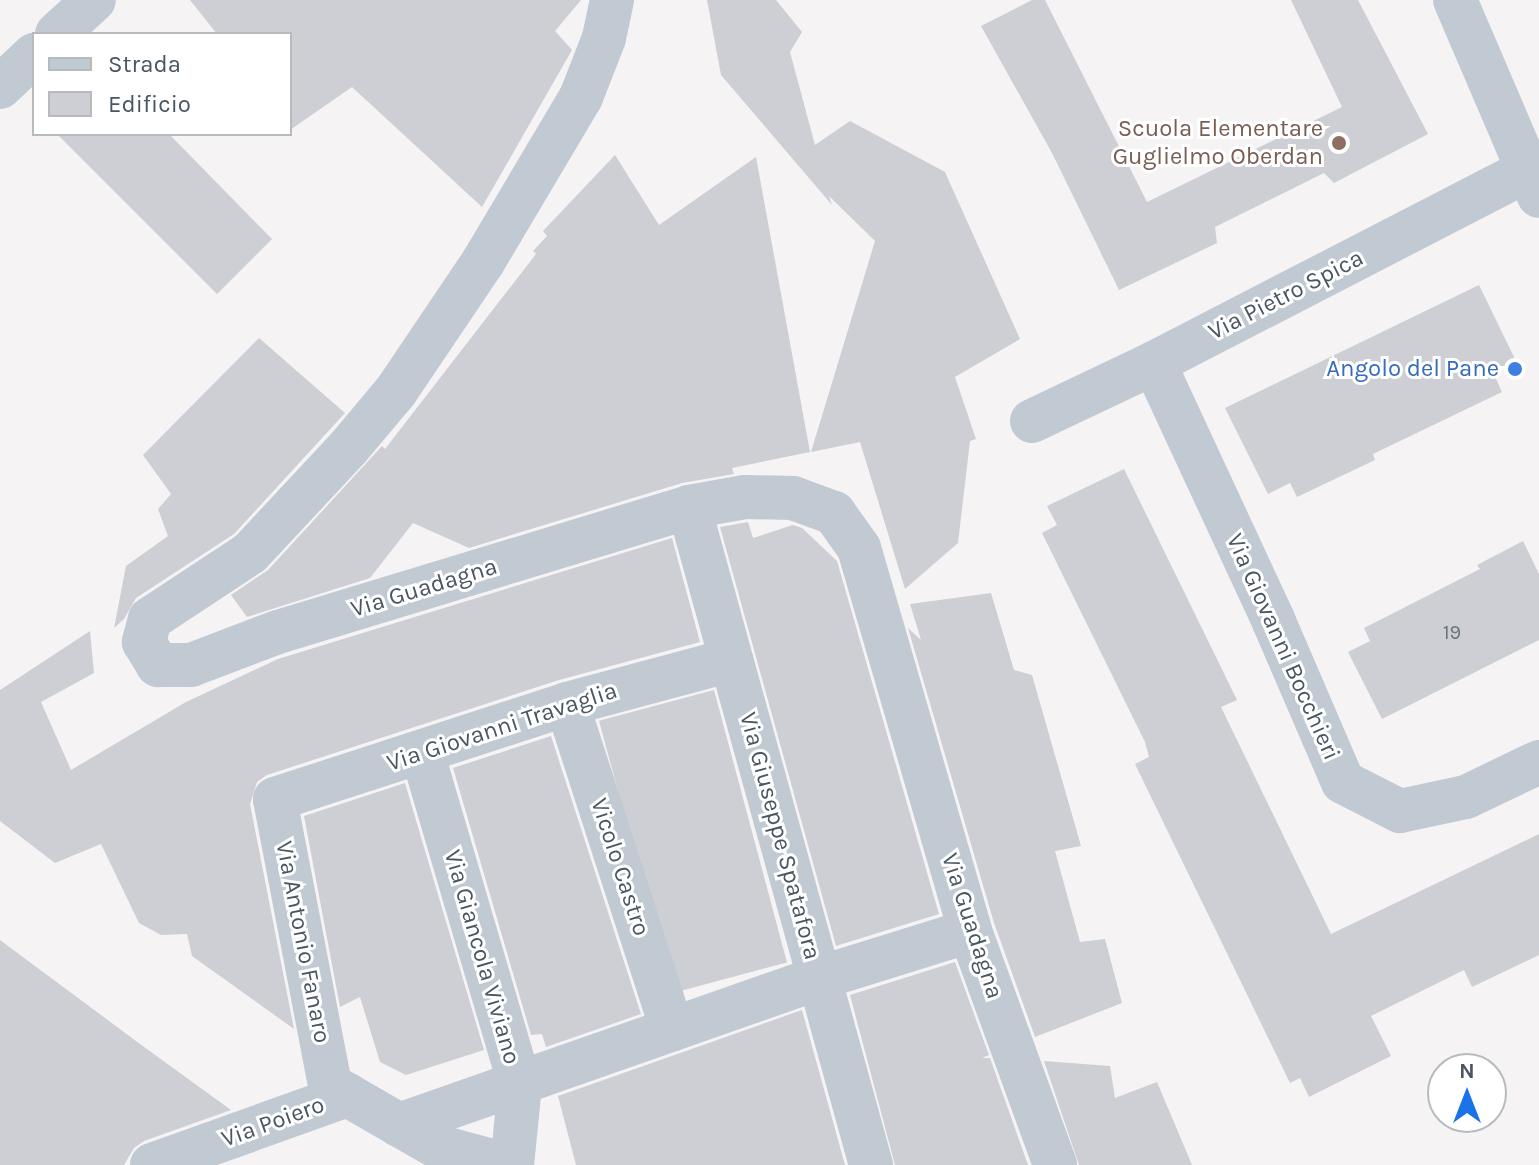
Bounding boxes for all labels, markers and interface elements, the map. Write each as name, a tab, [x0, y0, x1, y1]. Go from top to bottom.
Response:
legend	[32, 32, 292, 136]
text: Strada	[108, 50, 181, 78]
text: Edificio	[108, 90, 191, 118]
place label: Scuola Elementare Guglielmo Oberdan	[1113, 115, 1323, 171]
marker: Scuola Elementare Guglielmo Oberdan	[1330, 134, 1348, 152]
street label: Via Pietro Spica	[1204, 244, 1368, 346]
place label: Angolo del Pane	[1326, 355, 1499, 383]
marker: Angolo del Pane	[1506, 360, 1524, 378]
street label: Via Giovanni Bocchieri	[1220, 529, 1346, 765]
street label: Via Guadagna	[347, 552, 501, 624]
house number: 19	[1443, 620, 1461, 644]
street label: Via Giovanni Travaglia	[383, 676, 621, 778]
street label: Via Giuseppe Spatafora	[733, 709, 827, 963]
street label: Vicolo Castro	[584, 795, 656, 939]
street label: Via Antonio Fanaro	[269, 839, 337, 1045]
street label: Via Giancola Viviano	[438, 846, 526, 1068]
street label: Via Guadagna	[935, 850, 1009, 1002]
north arrow	[1427, 1053, 1507, 1133]
text: N	[1459, 1058, 1475, 1084]
street label: Via Poiero	[218, 1090, 328, 1154]

